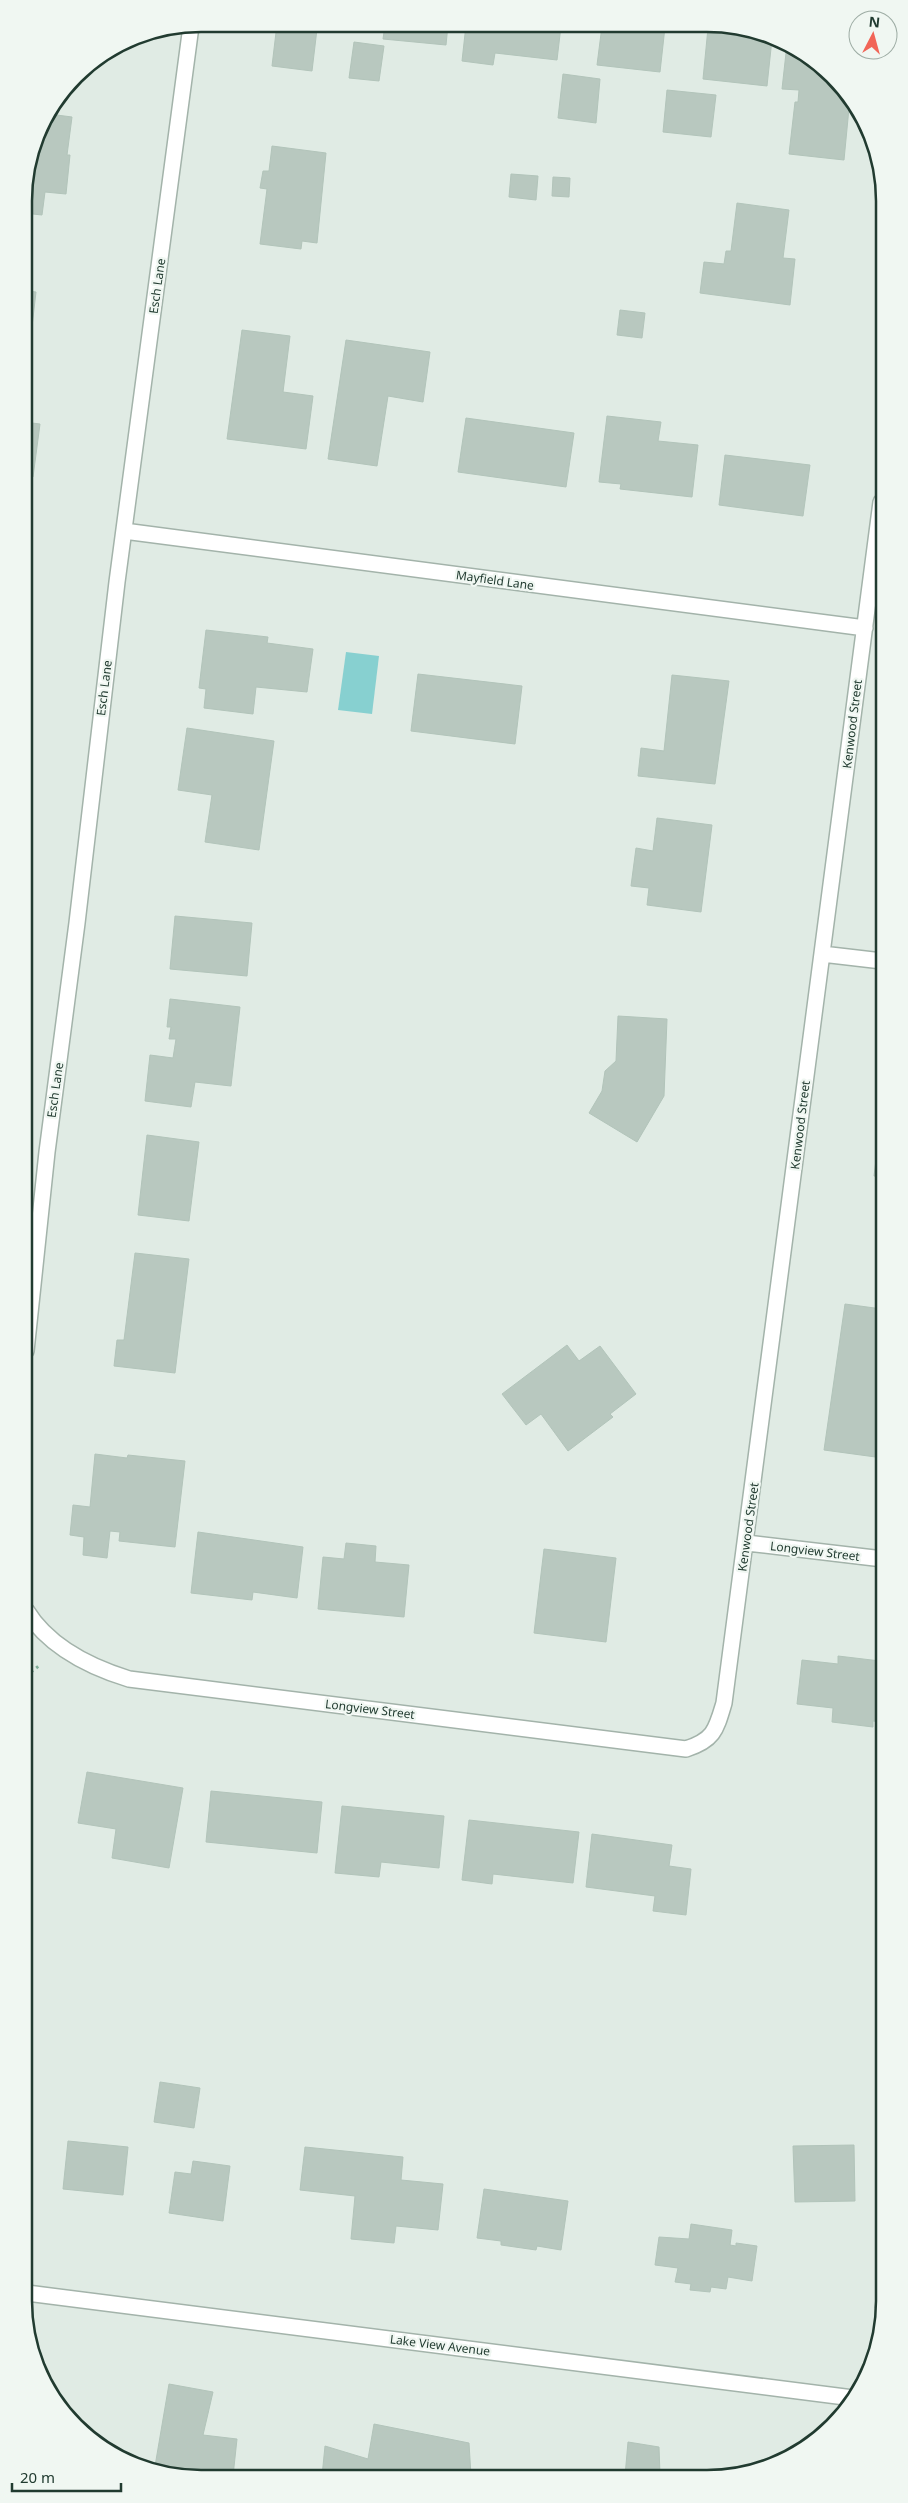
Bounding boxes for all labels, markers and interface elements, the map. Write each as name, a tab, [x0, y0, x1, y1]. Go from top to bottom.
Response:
north arrow	[848, 10, 898, 60]
text: N	[868, 12, 881, 32]
street label: Esch Lane	[145, 257, 169, 315]
street label: Mayfield Lane	[455, 566, 535, 594]
street label: Esch Lane	[92, 659, 116, 717]
street label: Kenwood Street	[838, 678, 866, 769]
street label: Esch Lane	[43, 1061, 67, 1119]
street label: Kenwood Street	[786, 1079, 814, 1170]
street label: Kenwood Street	[733, 1481, 763, 1573]
street label: Longview Street	[769, 1537, 861, 1565]
street label: Longview Street	[324, 1695, 416, 1723]
street label: Lake View Avenue	[389, 2330, 491, 2360]
scale bar	[12, 2460, 121, 2492]
text: 20 m	[20, 2467, 55, 2487]

